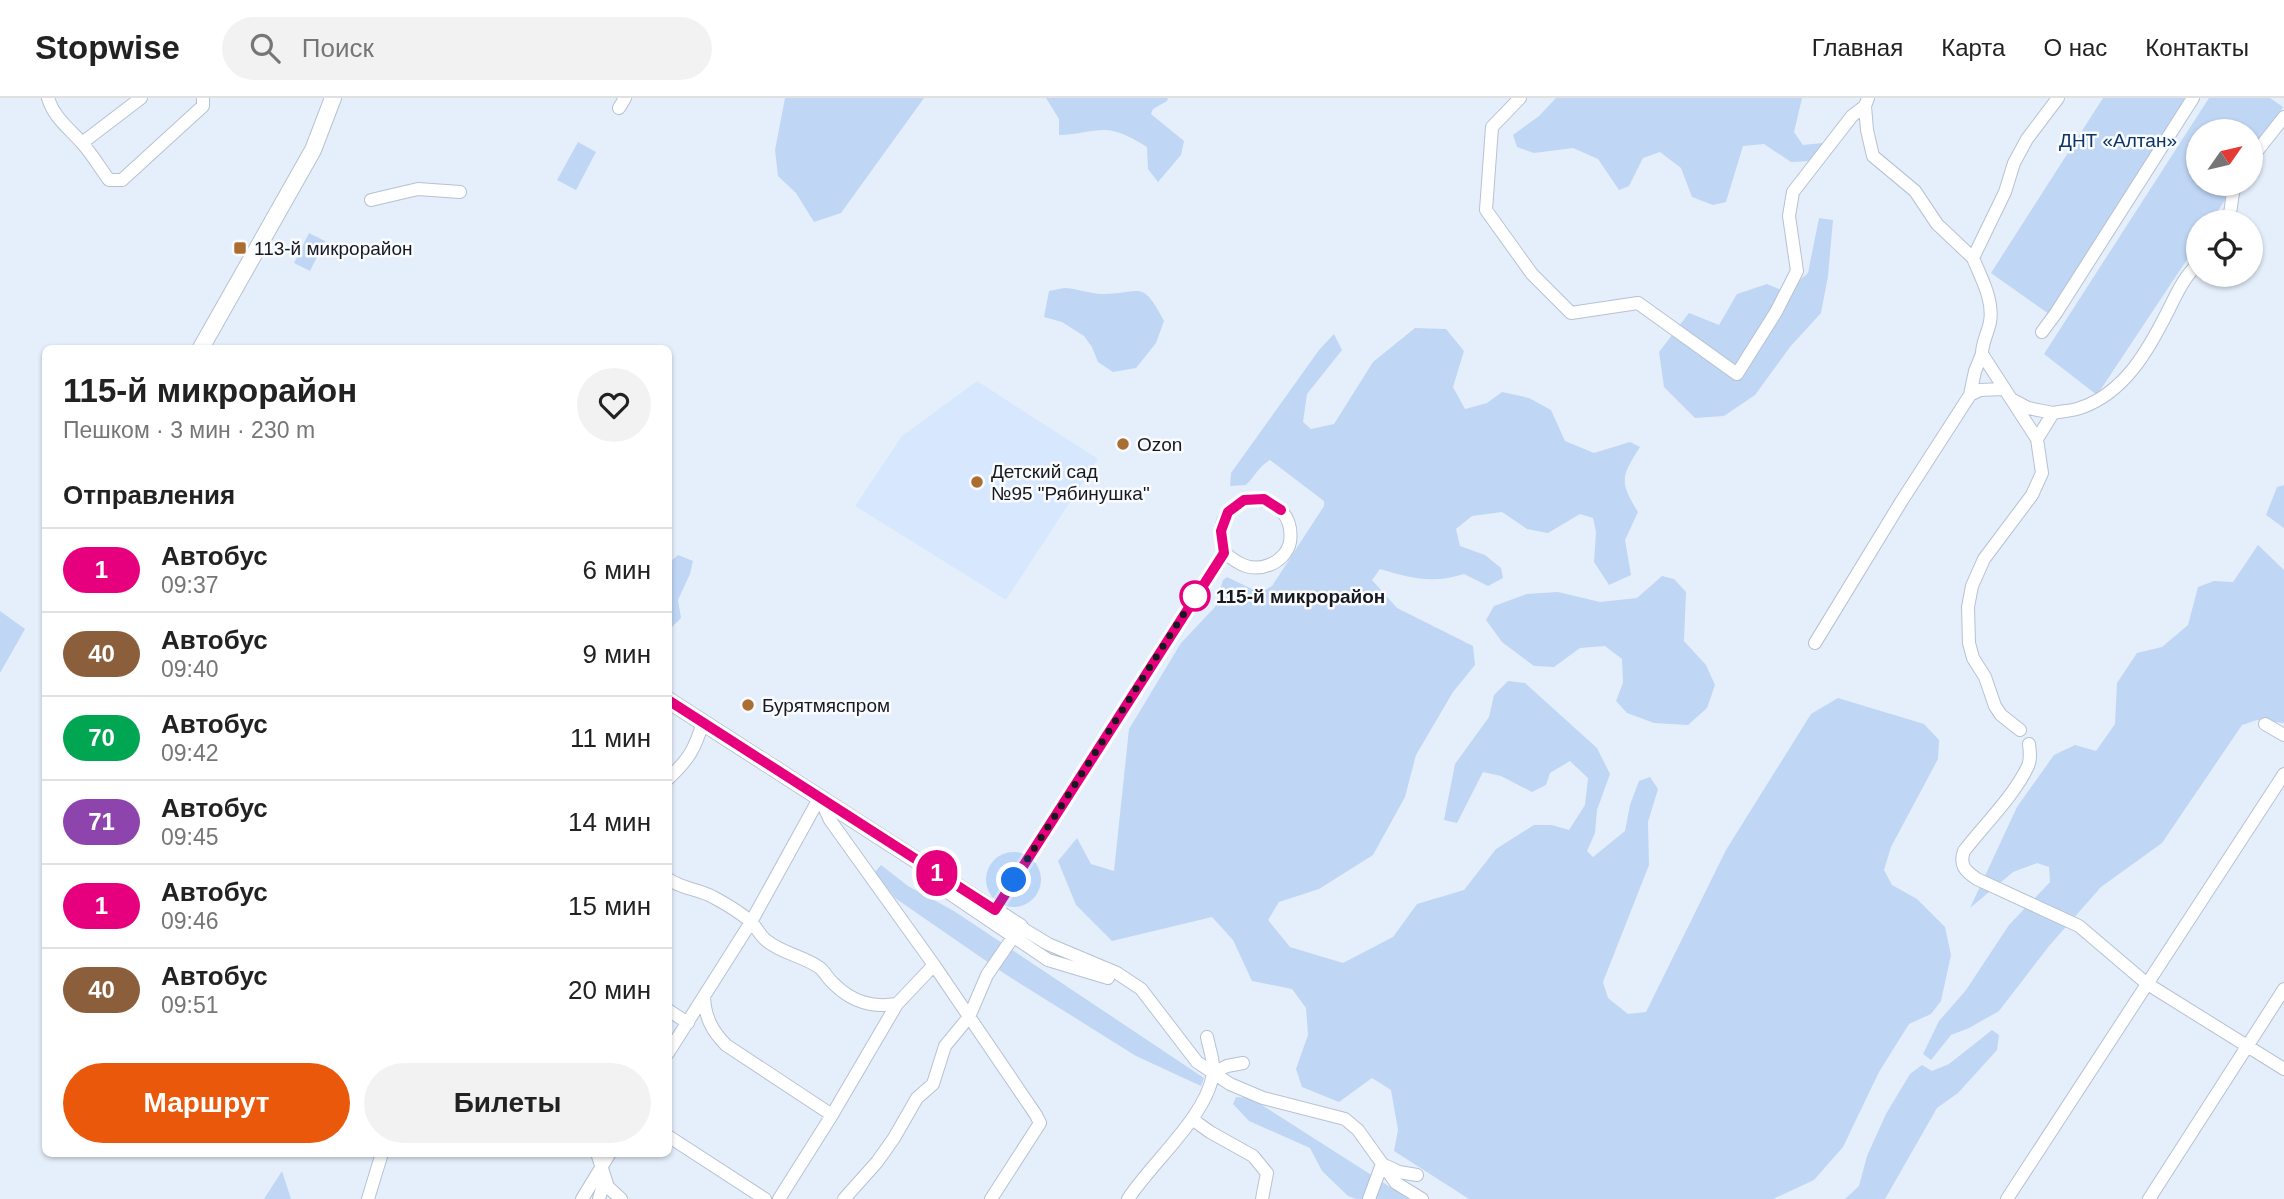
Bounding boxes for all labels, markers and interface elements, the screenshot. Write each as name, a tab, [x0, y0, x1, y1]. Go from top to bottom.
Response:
search box	[222, 17, 712, 80]
text: Stopwise	[35, 29, 180, 66]
icon: search	[246, 29, 284, 67]
text: Поиск	[302, 33, 374, 63]
text: Главная	[1812, 34, 1903, 61]
text: Карта	[1941, 34, 2005, 61]
text: О нас	[2043, 34, 2107, 61]
text: Контакты	[2145, 34, 2249, 61]
north arrow	[2186, 119, 2263, 196]
map controls	[2186, 119, 2263, 287]
park label: ДНТ «Алтан»	[2059, 130, 2177, 151]
button: locate	[2186, 210, 2263, 287]
place label: 113-й микрорайон	[254, 238, 412, 259]
marker: 113-й микрорайон	[232, 240, 248, 256]
button: heart	[577, 368, 651, 442]
text: 115-й микрорайон	[63, 372, 357, 409]
text: Пешком · 3 мин · 230 m	[63, 417, 315, 443]
place label: Ozon	[1137, 434, 1182, 455]
marker: Ozon	[1115, 436, 1131, 452]
place label: Детский сад №95 "Рябинушка"	[991, 461, 1150, 504]
marker: Детский сад №95 "Рябинушка"	[969, 474, 985, 490]
text: Отправления	[63, 480, 235, 510]
text: Автобус	[161, 541, 268, 571]
text: 6 мин	[583, 555, 651, 585]
text: 1	[95, 556, 108, 583]
text: 09:37	[161, 572, 219, 598]
marker: 115-й микрорайон	[1180, 581, 1210, 611]
place label: 115-й микрорайон	[1216, 586, 1385, 607]
text: Автобус	[161, 625, 268, 655]
text: 9 мин	[583, 639, 651, 669]
text: 40	[88, 640, 115, 667]
text: 09:40	[161, 656, 219, 682]
place label: Бурятмяспром	[762, 695, 890, 716]
marker: Бурятмяспром	[740, 697, 756, 713]
text: Автобус	[161, 709, 268, 739]
text: 11 мин	[570, 723, 651, 753]
text: 70	[88, 724, 115, 751]
text: 09:42	[161, 740, 219, 766]
text: Автобус	[161, 793, 268, 823]
text: 14 мин	[568, 807, 651, 837]
text: 71	[88, 808, 115, 835]
text: 09:45	[161, 824, 219, 850]
line badge: 1	[914, 850, 960, 896]
text: 1	[930, 859, 944, 886]
your location	[996, 862, 1031, 897]
text: Автобус	[161, 877, 268, 907]
text: 15 мин	[568, 891, 651, 921]
text: 1	[95, 892, 108, 919]
text: 09:46	[161, 908, 219, 934]
text: Автобус	[161, 961, 268, 991]
text: 20 мин	[568, 975, 651, 1005]
text: 40	[88, 976, 115, 1003]
text: 09:51	[161, 992, 219, 1018]
button: Маршрут	[63, 1063, 350, 1143]
button: Билеты	[364, 1063, 651, 1143]

